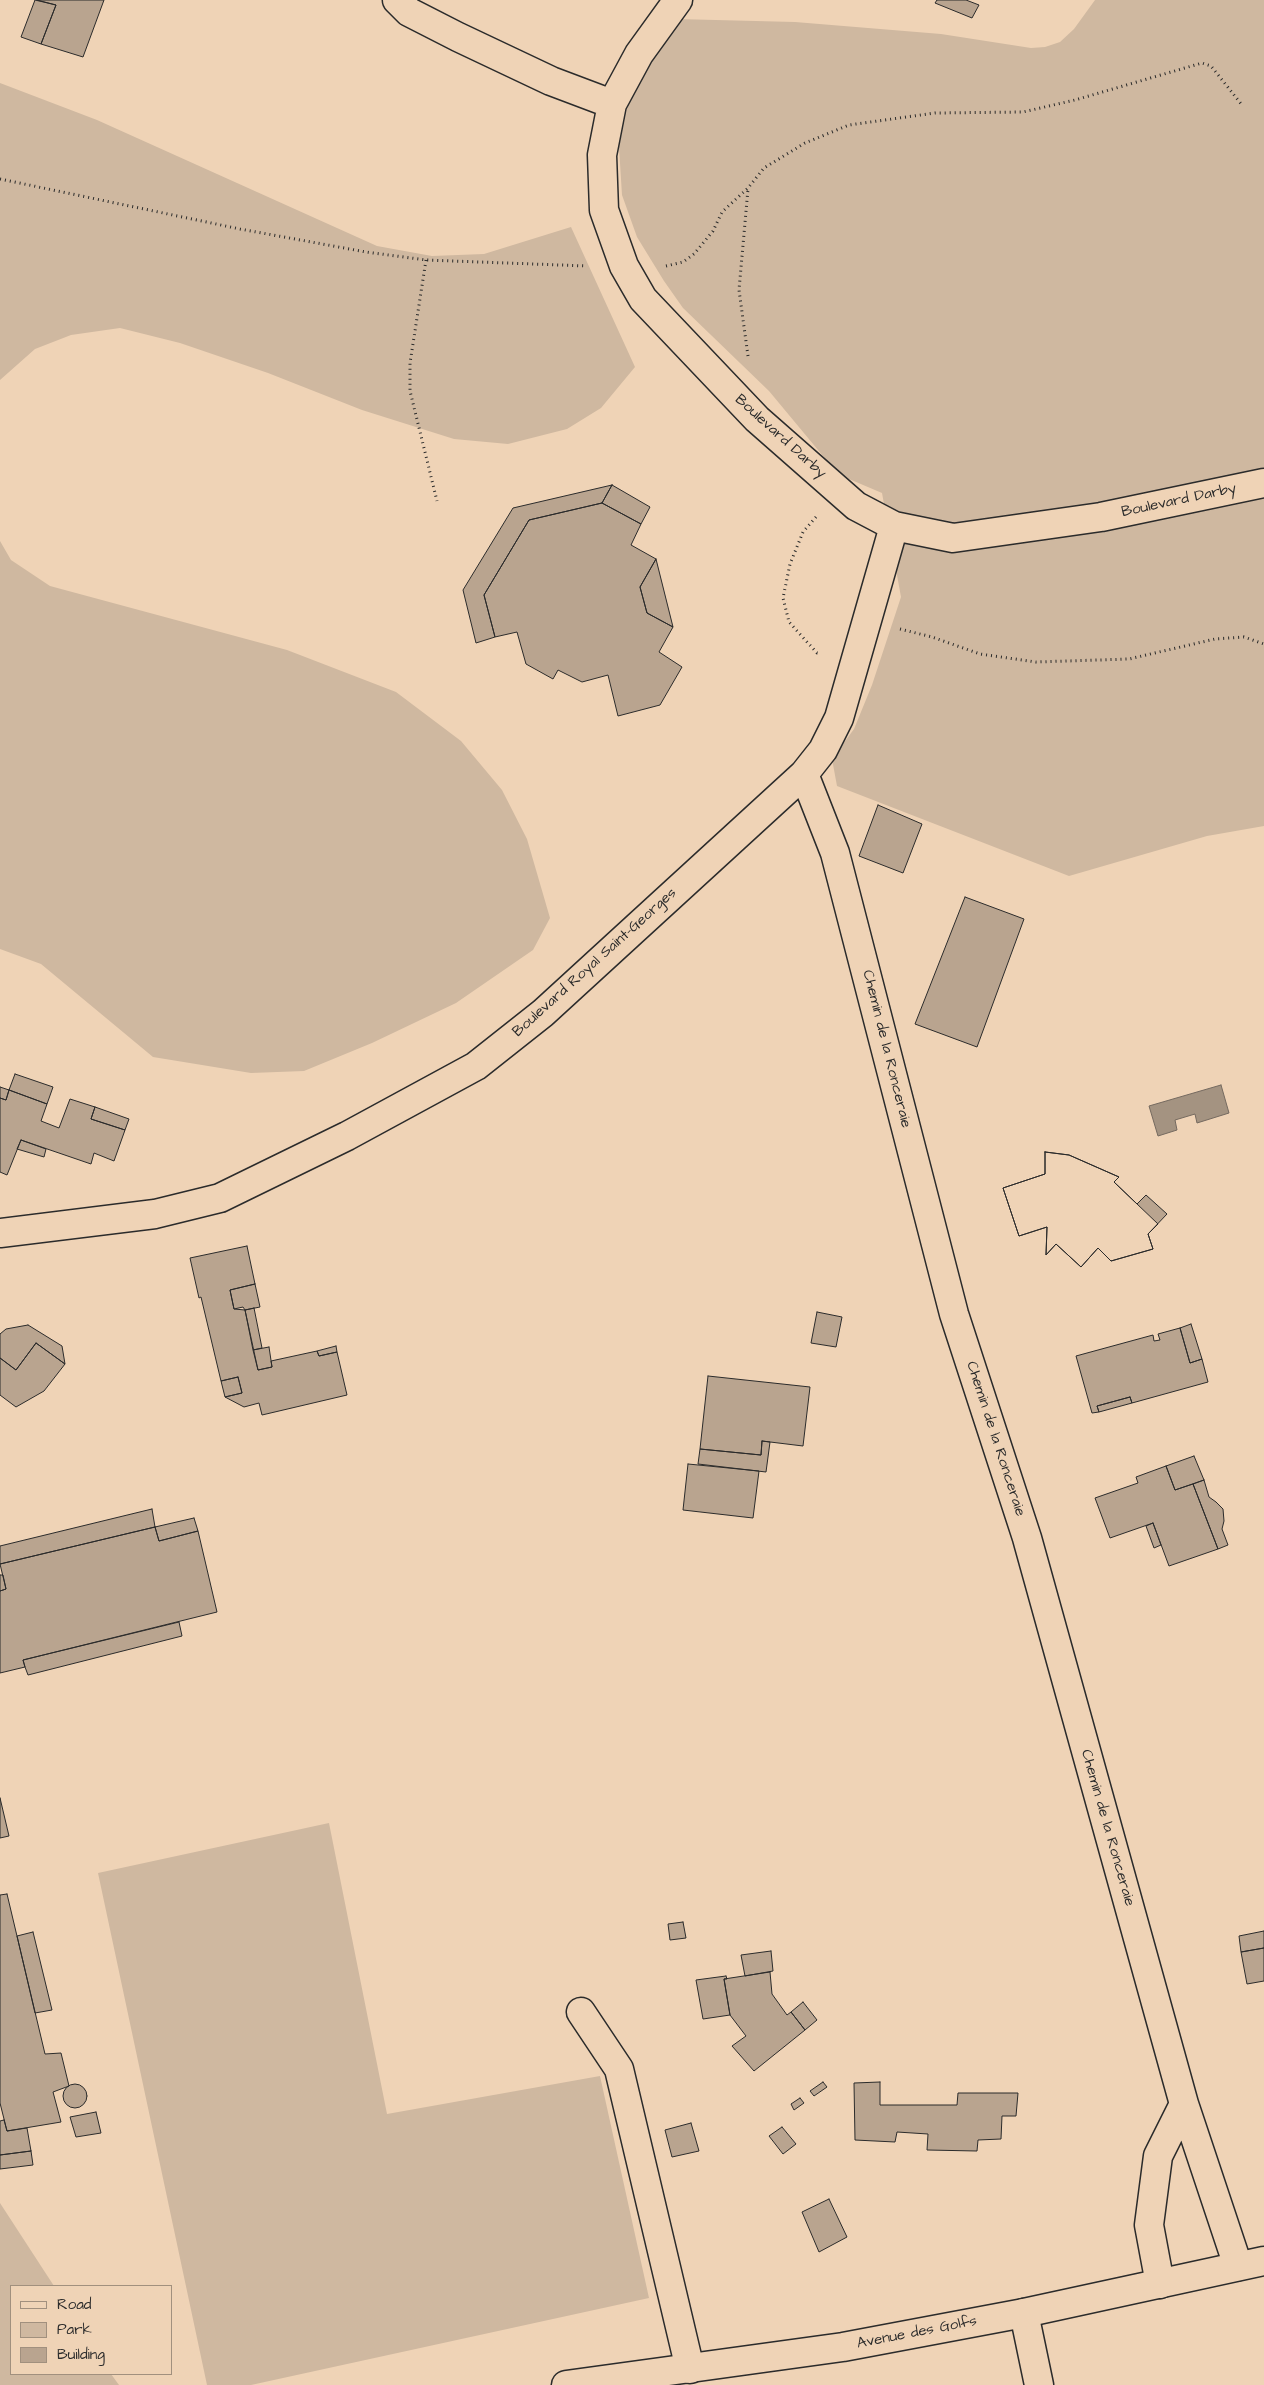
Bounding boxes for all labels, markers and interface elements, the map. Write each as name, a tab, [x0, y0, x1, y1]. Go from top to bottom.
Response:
street label: Boulevard Darby	[731, 391, 829, 483]
street label: Boulevard Darby	[1120, 480, 1238, 522]
street label: Boulevard Royal Saint-Georges	[509, 885, 681, 1041]
street label: Chemin de la Ronceraie	[858, 968, 914, 1130]
street label: Chemin de la Ronceraie	[961, 1359, 1029, 1519]
street label: Chemin de la Ronceraie	[1076, 1748, 1138, 1908]
legend	[10, 2285, 172, 2375]
text: Road	[57, 2294, 91, 2315]
street label: Avenue des Golfs	[856, 2313, 978, 2353]
text: Park	[57, 2319, 92, 2340]
text: Building	[57, 2344, 105, 2365]

